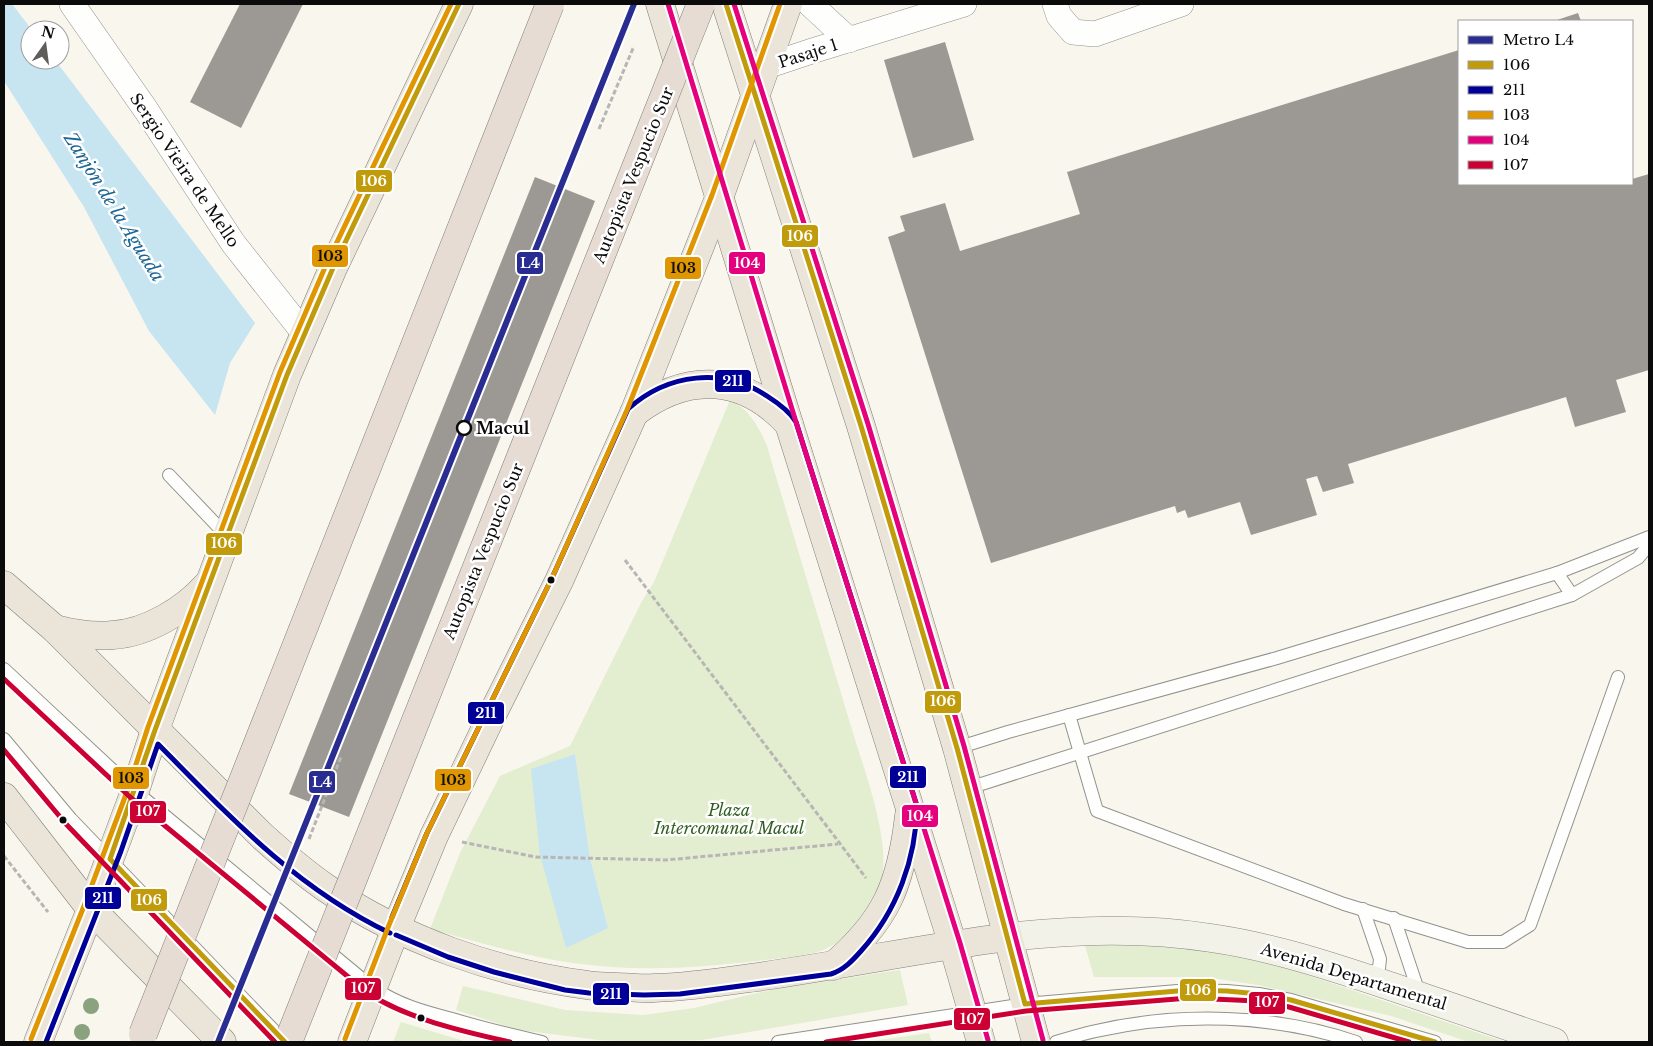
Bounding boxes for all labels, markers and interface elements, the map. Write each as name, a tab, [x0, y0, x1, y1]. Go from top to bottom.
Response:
north arrow	[20, 20, 70, 70]
legend	[1458, 20, 1633, 185]
text: N	[40, 22, 57, 43]
text: Metro L4	[1503, 30, 1574, 49]
street label: Pasaje 1	[776, 34, 840, 72]
text: 106	[1503, 55, 1530, 74]
text: 211	[1503, 80, 1526, 99]
street label: Autopista Vespucio Sur	[588, 83, 678, 267]
street label: Sergio Vieira de Mello	[126, 89, 244, 251]
text: 103	[1503, 105, 1530, 124]
water label: Zanjón de la Aguada	[59, 127, 169, 286]
text: 104	[1503, 130, 1529, 149]
text: 107	[1503, 155, 1528, 174]
line badge: 106	[355, 169, 393, 193]
text: 106	[361, 172, 387, 190]
line badge: 106	[781, 224, 819, 248]
text: 106	[787, 227, 813, 245]
line badge: 103	[311, 244, 349, 268]
text: 103	[317, 247, 343, 265]
line badge: L4	[516, 251, 544, 275]
line badge: 104	[728, 251, 766, 275]
text: L4	[520, 254, 540, 272]
text: 104	[734, 254, 760, 272]
line badge: 103	[664, 256, 702, 280]
text: 103	[670, 259, 696, 277]
line badge: 211	[714, 369, 752, 393]
text: 211	[722, 372, 744, 390]
place label: Macul	[476, 418, 530, 438]
marker: Macul	[456, 420, 472, 436]
street label: Autopista Vespucio Sur	[438, 459, 528, 643]
line badge: 106	[205, 532, 243, 556]
text: 106	[211, 534, 237, 552]
unlabelled marker	[546, 575, 556, 585]
line badge: 106	[924, 690, 962, 714]
text: 106	[930, 692, 956, 710]
line badge: 211	[467, 701, 505, 725]
text: 211	[475, 704, 497, 722]
line badge: 211	[889, 765, 927, 789]
line badge: 103	[112, 766, 150, 790]
line badge: 103	[434, 768, 472, 792]
text: 211	[897, 768, 919, 786]
text: 103	[118, 769, 144, 787]
line badge: L4	[308, 770, 336, 794]
text: 103	[440, 771, 466, 789]
text: L4	[312, 773, 332, 791]
line badge: 107	[129, 800, 167, 824]
park label: Plaza Intercomunal Macul	[653, 800, 805, 838]
text: 107	[136, 802, 161, 820]
line badge: 104	[901, 804, 939, 828]
text: 104	[907, 807, 933, 825]
unlabelled marker	[58, 815, 68, 825]
line badge: 211	[84, 886, 122, 910]
line badge: 106	[130, 888, 168, 912]
text: 211	[92, 889, 114, 907]
text: 106	[136, 891, 162, 909]
street label: Avenida Departamental	[1258, 938, 1450, 1014]
line badge: 107	[344, 977, 382, 1001]
line badge: 106	[1179, 978, 1217, 1002]
text: 107	[351, 979, 376, 997]
text: 106	[1185, 981, 1211, 999]
line badge: 211	[592, 982, 630, 1006]
text: 211	[600, 985, 622, 1003]
line badge: 107	[1248, 991, 1286, 1015]
text: 107	[1255, 993, 1280, 1011]
line badge: 107	[953, 1007, 991, 1031]
text: 107	[960, 1010, 985, 1028]
unlabelled marker	[416, 1013, 426, 1023]

